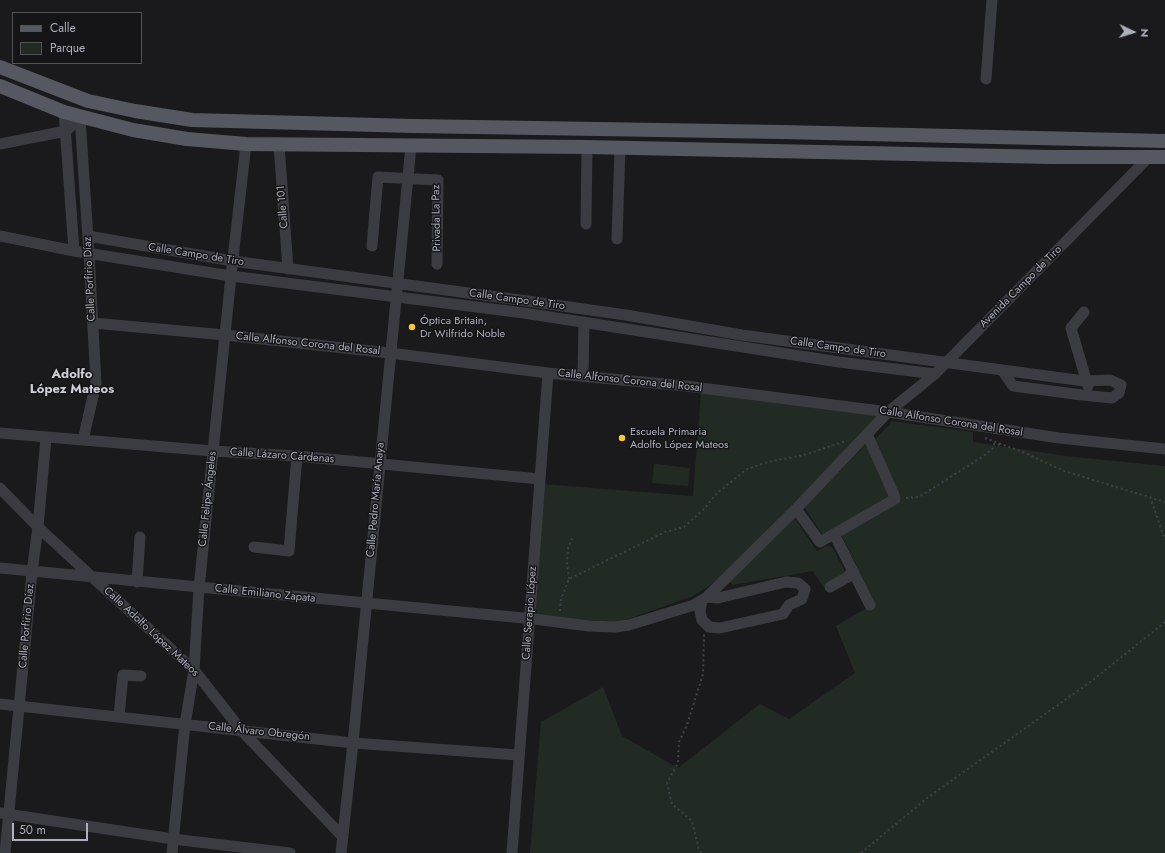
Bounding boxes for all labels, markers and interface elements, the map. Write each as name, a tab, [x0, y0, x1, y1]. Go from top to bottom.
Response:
legend	[12, 12, 142, 64]
north arrow	[1113, 12, 1153, 52]
text: Calle	[50, 19, 76, 37]
text: N	[1137, 28, 1153, 38]
text: Parque	[50, 39, 85, 57]
street label: Privada La Paz	[430, 184, 444, 252]
street label: Calle 101	[275, 185, 291, 229]
street label: Calle Porfirio Díaz	[81, 236, 99, 322]
street label: Calle Campo de Tiro	[147, 241, 245, 269]
street label: Avenida Campo de Tiro	[977, 243, 1065, 331]
street label: Calle Campo de Tiro	[468, 287, 566, 313]
place label: Óptica Britain, Dr Wilfrido Noble	[420, 314, 505, 340]
marker: Óptica Britain, Dr Wilfrido Noble	[407, 322, 417, 332]
street label: Calle Alfonso Corona del Rosal	[235, 330, 381, 358]
street label: Calle Campo de Tiro	[789, 335, 887, 361]
district label: Adolfo López Mateos	[30, 367, 114, 398]
street label: Calle Alfonso Corona del Rosal	[557, 367, 703, 395]
street label: Calle Alfonso Corona del Rosal	[878, 404, 1024, 440]
place label: Escuela Primaria Adolfo López Mateos	[630, 425, 729, 451]
marker: Escuela Primaria Adolfo López Mateos	[617, 433, 627, 443]
street label: Calle Pedro María Anaya	[364, 442, 388, 558]
street label: Calle Lázaro Cárdenas	[229, 446, 335, 466]
street label: Calle Felipe Ángeles	[196, 451, 220, 547]
street label: Calle Serapio López	[520, 566, 540, 660]
street label: Calle Emiliano Zapata	[214, 582, 316, 606]
street label: Calle Porfirio Díaz	[17, 583, 37, 669]
street label: Calle Adolfo López Mateos	[101, 584, 201, 680]
street label: Calle Álvaro Obregón	[208, 720, 310, 744]
scale bar	[14, 815, 90, 841]
text: 50 m	[19, 821, 46, 839]

